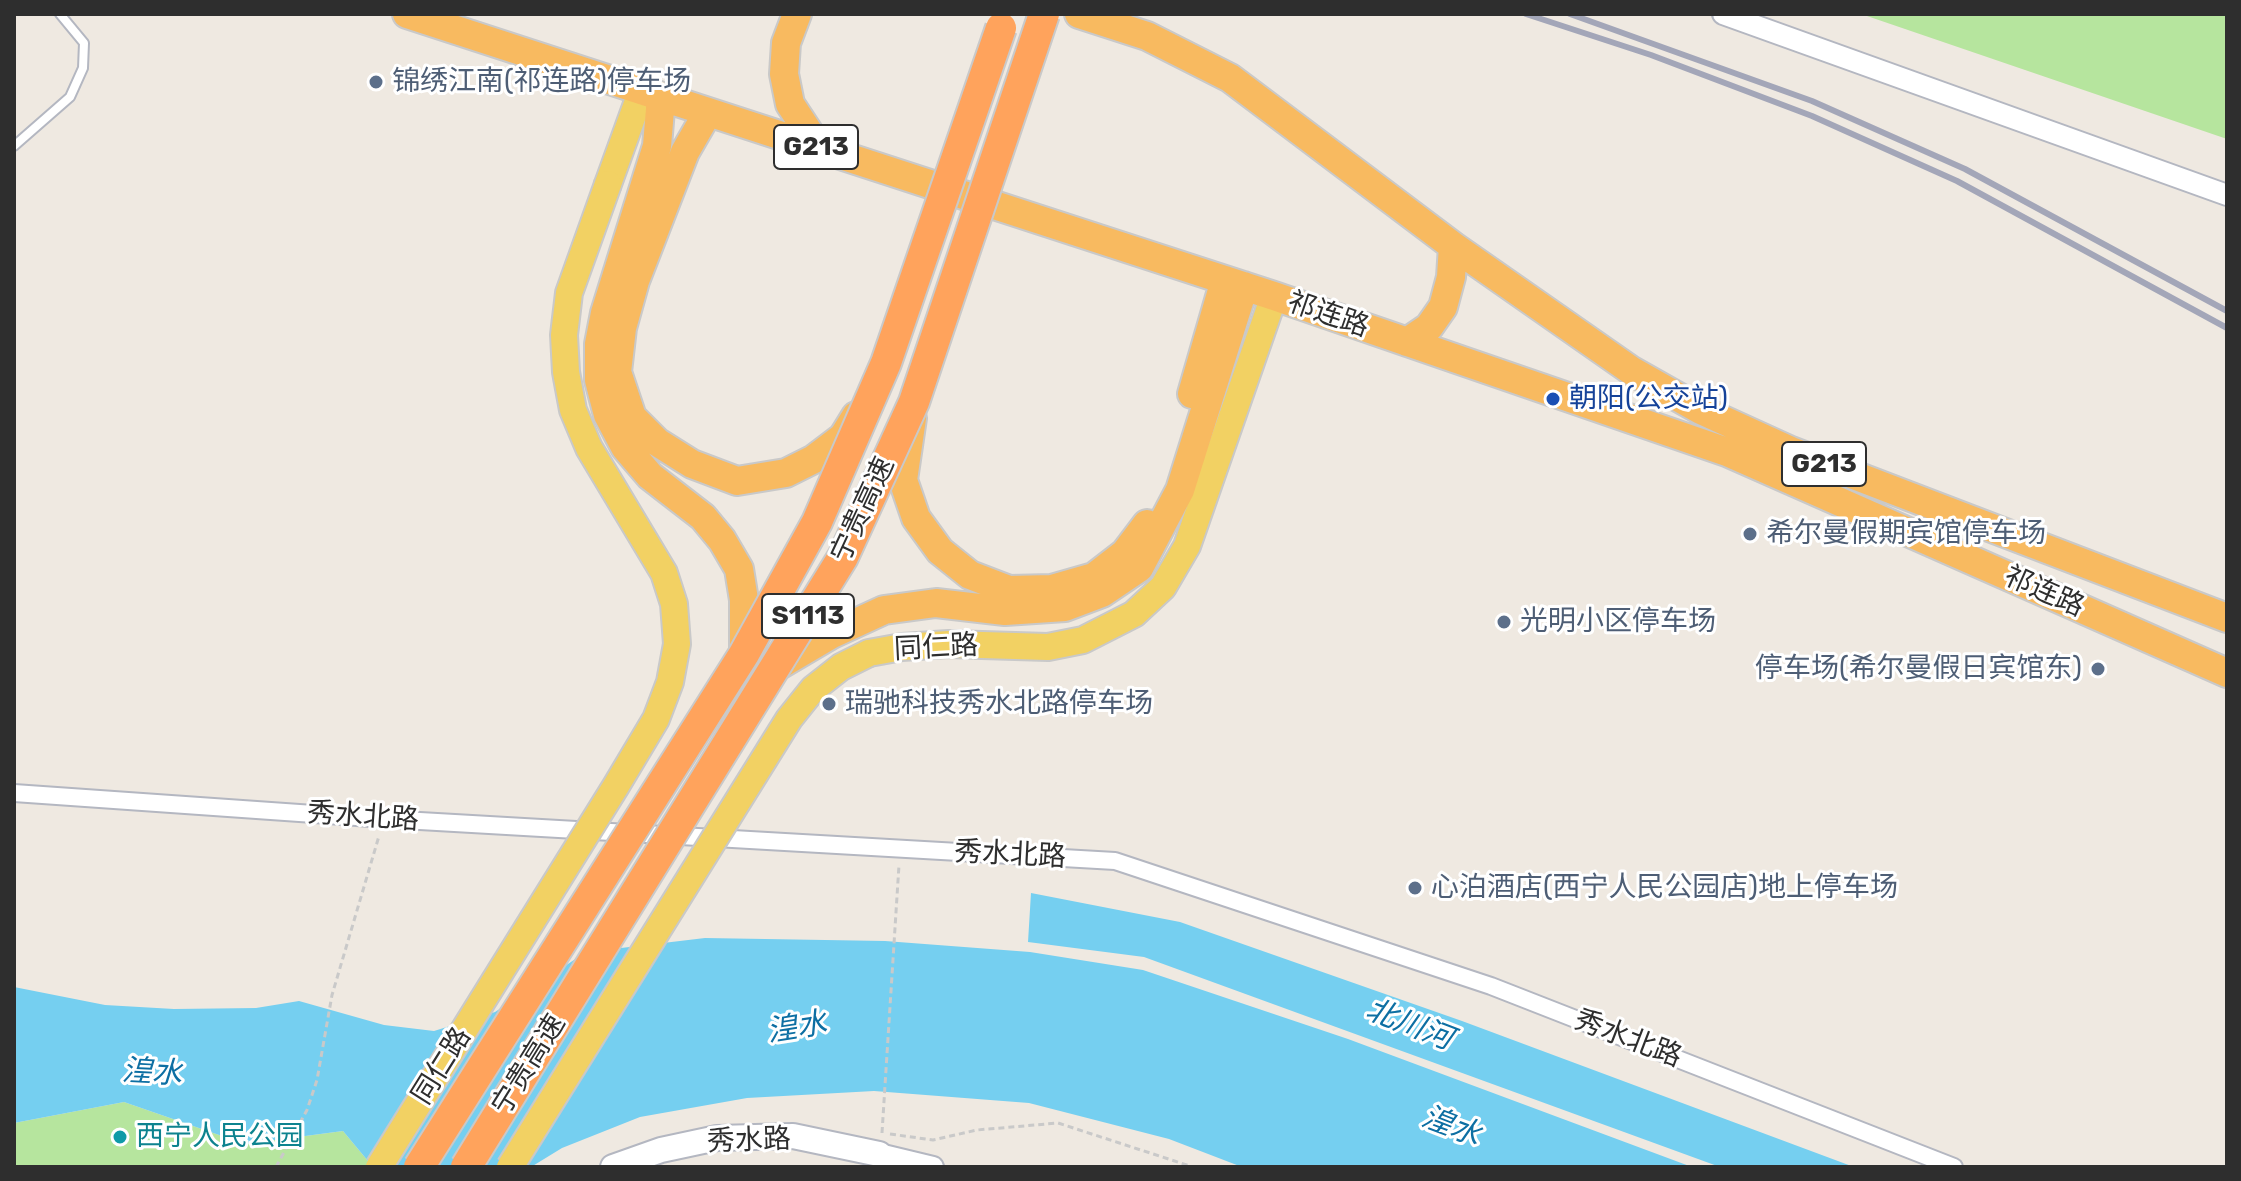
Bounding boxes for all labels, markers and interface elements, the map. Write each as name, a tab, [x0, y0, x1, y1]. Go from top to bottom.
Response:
place label: 锦绣江南(祁连路)停车场	[392, 65, 691, 99]
marker: 锦绣江南(祁连路)停车场	[367, 73, 385, 91]
road number: G213	[774, 125, 858, 169]
street label: 祁连路	[1283, 285, 1373, 345]
place label: 朝阳(公交站)	[1569, 382, 1728, 416]
marker: 朝阳(公交站)	[1544, 390, 1562, 408]
road number: G213	[1782, 442, 1866, 486]
street label: 宁贵高速	[824, 452, 902, 568]
place label: 希尔曼假期宾馆停车场	[1766, 517, 2046, 551]
marker: 希尔曼假期宾馆停车场	[1741, 525, 1759, 543]
street label: 祁连路	[1999, 560, 2089, 624]
road number: S1113	[762, 594, 854, 638]
place label: 光明小区停车场	[1520, 605, 1716, 639]
marker: 光明小区停车场	[1495, 613, 1513, 631]
street label: 同仁路	[893, 629, 979, 667]
place label: 停车场(希尔曼假日宾馆东)	[1755, 652, 2082, 686]
marker: 停车场(希尔曼假日宾馆东)	[2089, 660, 2107, 678]
place label: 瑞驰科技秀水北路停车场	[845, 687, 1153, 721]
marker: 瑞驰科技秀水北路停车场	[820, 695, 838, 713]
street label: 秀水北路	[306, 796, 420, 838]
street label: 秀水北路	[953, 835, 1067, 875]
place label: 心泊酒店(西宁人民公园店)地上停车场	[1431, 871, 1898, 905]
marker: 心泊酒店(西宁人民公园店)地上停车场	[1406, 879, 1424, 897]
water label: 北川河	[1361, 992, 1457, 1058]
street label: 秀水北路	[1570, 1003, 1686, 1075]
water label: 湟水	[765, 1006, 829, 1050]
street label: 宁贵高速	[485, 1009, 573, 1121]
street label: 同仁路	[405, 1021, 479, 1111]
water label: 湟水	[121, 1053, 183, 1093]
water label: 湟水	[1417, 1099, 1485, 1155]
place label: 西宁人民公园	[136, 1120, 304, 1154]
street label: 秀水路	[706, 1123, 792, 1159]
marker: 西宁人民公园	[111, 1128, 129, 1146]

